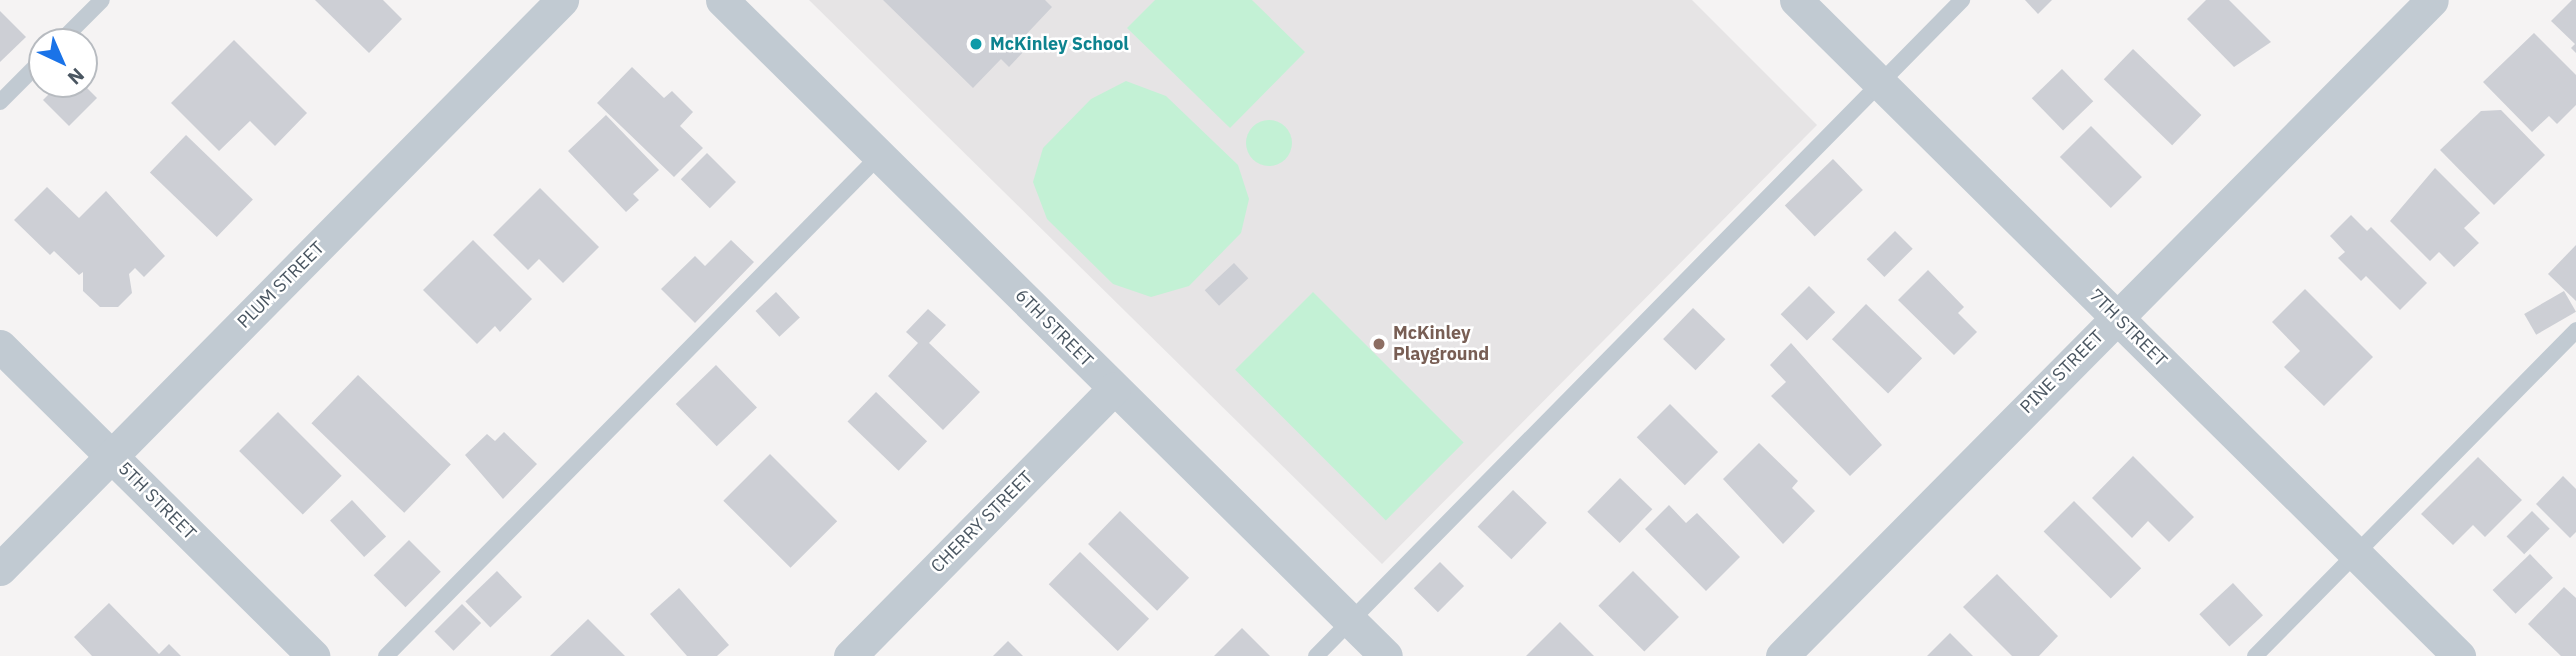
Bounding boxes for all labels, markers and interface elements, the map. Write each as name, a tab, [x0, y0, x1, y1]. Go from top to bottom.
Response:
north arrow	[28, 28, 98, 98]
place label: McKinley School	[990, 33, 1129, 55]
marker: McKinley School	[968, 36, 984, 52]
text: N	[63, 63, 89, 90]
street label: PLUM STREET	[233, 237, 329, 333]
street label: 6TH STREET	[1011, 285, 1097, 371]
street label: 7TH STREET	[2085, 285, 2171, 371]
place label: McKinley Playground	[1393, 323, 1489, 366]
street label: PINE STREET	[2016, 326, 2108, 418]
marker: McKinley Playground	[1371, 336, 1387, 352]
street label: 5TH STREET	[114, 458, 200, 544]
street label: CHERRY STREET	[927, 467, 1037, 577]

